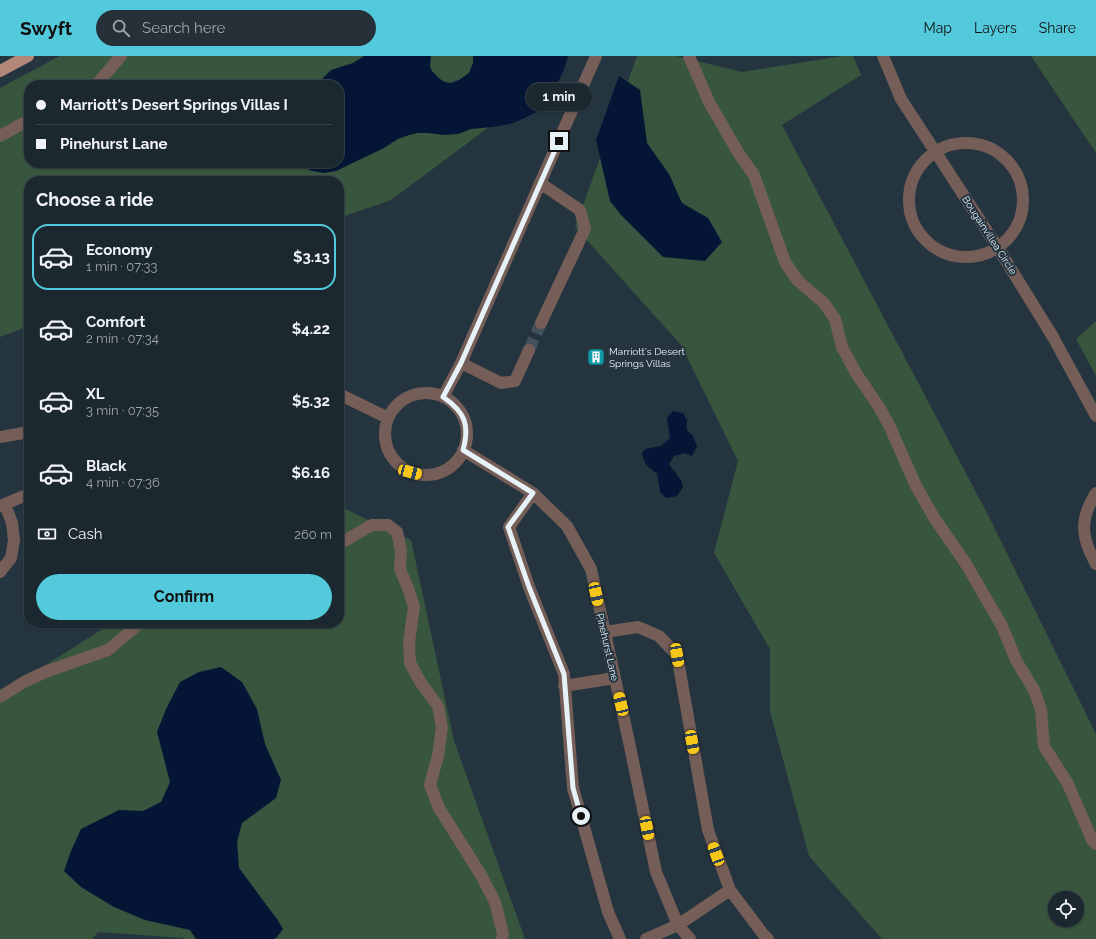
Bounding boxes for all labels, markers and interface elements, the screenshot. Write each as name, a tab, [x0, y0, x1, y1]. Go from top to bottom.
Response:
search box	[96, 10, 376, 46]
text: Swyft	[20, 17, 72, 39]
icon: search	[110, 17, 132, 39]
text: Search here	[142, 19, 225, 37]
text: Map	[924, 20, 952, 36]
text: Layers	[974, 20, 1017, 36]
text: Share	[1039, 20, 1076, 36]
callout: 1 min	[526, 83, 592, 111]
text: 1 min	[543, 89, 575, 104]
text: Marriott's Desert Springs Villas I	[60, 96, 288, 114]
route end	[550, 132, 568, 150]
text: Pinehurst Lane	[60, 135, 168, 153]
text: Choose a ride	[36, 189, 154, 210]
street label: Bougainvillea Circle	[960, 194, 1019, 277]
icon: car	[38, 239, 74, 275]
text: Economy	[86, 241, 153, 259]
text: $3.13	[293, 248, 330, 266]
text: 1 min · 07:33	[86, 259, 157, 274]
icon: car	[38, 311, 74, 347]
text: Comfort	[86, 313, 145, 331]
text: $4.22	[292, 320, 330, 338]
text: 2 min · 07:34	[86, 331, 159, 346]
place label: Marriott's Desert Springs Villas	[609, 346, 685, 369]
building icon: Marriott's Desert Springs Villas	[586, 347, 606, 367]
icon: car	[38, 383, 74, 419]
text: XL	[86, 385, 104, 403]
text: $5.32	[292, 392, 330, 410]
text: 3 min · 07:35	[86, 403, 159, 418]
icon: car	[38, 455, 74, 491]
text: Black	[86, 457, 126, 475]
car	[397, 463, 423, 481]
text: $6.16	[291, 464, 330, 482]
text: 4 min · 07:36	[86, 475, 160, 490]
icon: cash	[36, 523, 58, 545]
text: Cash	[68, 525, 102, 543]
text: 260 m	[294, 527, 332, 542]
button: Confirm	[36, 574, 332, 620]
car	[588, 581, 604, 607]
street label: Pinehurst Lane	[594, 612, 621, 682]
car	[669, 642, 685, 668]
car	[612, 691, 630, 717]
car	[684, 729, 700, 755]
route start	[572, 807, 590, 825]
car	[639, 815, 655, 841]
car	[706, 841, 726, 867]
map controls	[1048, 891, 1084, 927]
button: locate	[1048, 891, 1084, 927]

